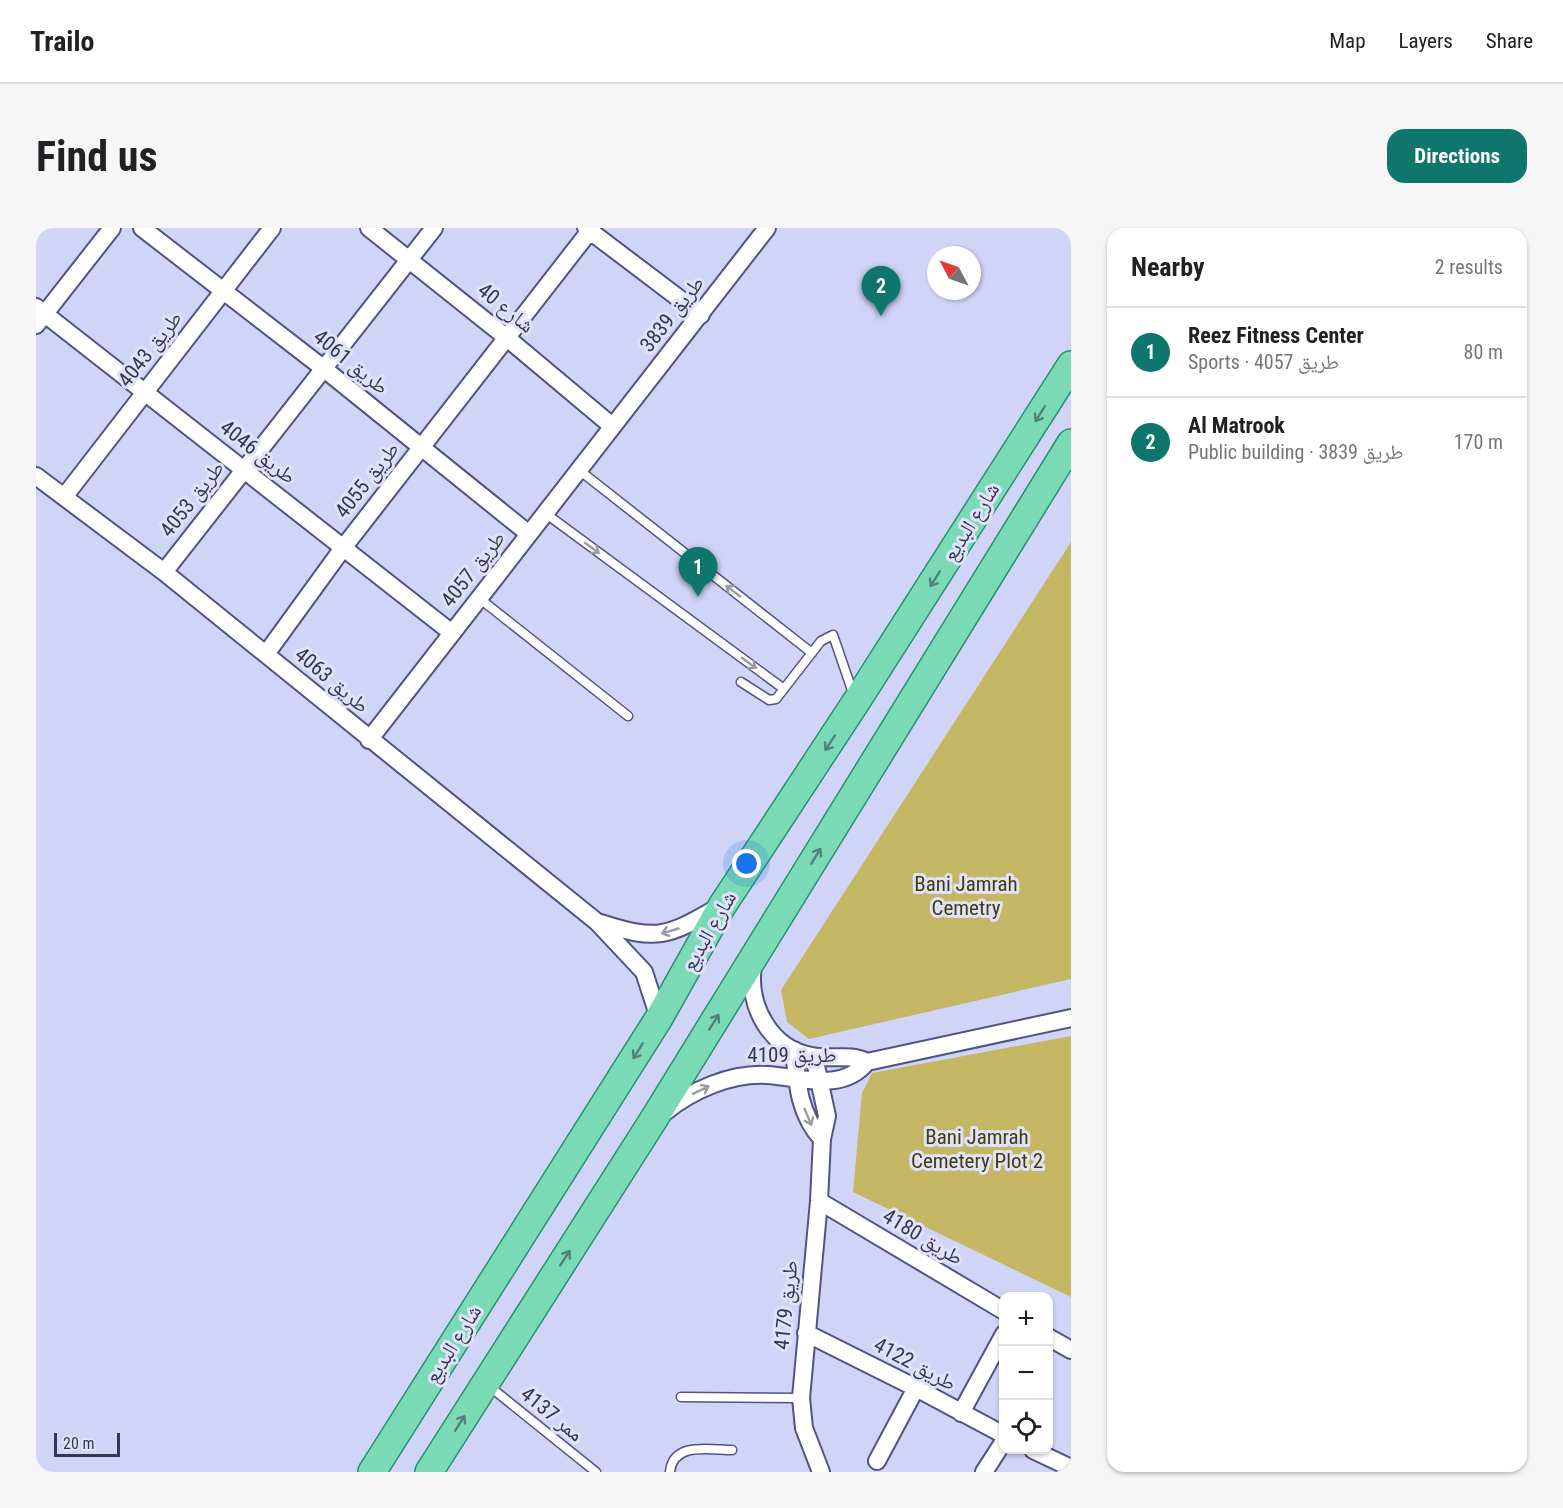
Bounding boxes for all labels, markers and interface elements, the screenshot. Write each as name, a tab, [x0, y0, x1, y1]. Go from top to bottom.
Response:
text: Trailo	[30, 25, 94, 58]
text: Map	[1329, 29, 1366, 53]
text: Layers	[1399, 29, 1453, 53]
text: Share	[1486, 29, 1533, 53]
button: Directions	[1387, 129, 1527, 183]
text: Find us	[36, 132, 157, 181]
north arrow	[927, 246, 981, 300]
text: Nearby	[1131, 252, 1205, 282]
text: 2 results	[1435, 255, 1503, 279]
pin: 2	[862, 266, 900, 316]
street label: طريق 3839	[635, 271, 710, 357]
street label: شارع 40	[472, 278, 539, 339]
street label: طريق 4043	[113, 306, 188, 392]
text: Reez Fitness Center	[1188, 323, 1364, 348]
street label: طريق 4061	[308, 325, 393, 400]
text: 1	[1145, 340, 1156, 364]
text: 80 m	[1464, 340, 1503, 364]
text: Sports · طريق 4057	[1188, 350, 1339, 374]
one-way arrow	[1033, 405, 1045, 422]
text: Al Matrook	[1188, 413, 1285, 438]
street label: طريق 4046	[215, 415, 301, 490]
text: 2	[1145, 430, 1156, 454]
text: 170 m	[1454, 430, 1503, 454]
street label: طريق 4055	[330, 437, 405, 523]
text: Public building · طريق 3839	[1188, 440, 1404, 464]
street label: طريق 4053	[155, 456, 230, 542]
street label: شارع البديع	[938, 479, 1005, 566]
street label: طريق 4057	[436, 526, 511, 612]
one-way arrow	[583, 542, 599, 554]
pin: 1	[678, 548, 718, 597]
one-way arrow	[929, 570, 941, 586]
one-way arrow	[725, 584, 741, 597]
street label: طريق 4063	[289, 642, 374, 719]
one-way arrow	[741, 657, 757, 669]
one-way arrow	[823, 734, 835, 751]
one-way arrow	[811, 848, 823, 865]
your location	[732, 849, 761, 878]
park label: Bani Jamrah Cemetry	[914, 872, 1018, 920]
street label: شارع البديع	[677, 887, 742, 975]
one-way arrow	[661, 926, 680, 937]
one-way arrow	[709, 1014, 721, 1031]
one-way arrow	[631, 1042, 643, 1059]
street label: طريق 4109	[747, 1043, 837, 1068]
one-way arrow	[691, 1084, 709, 1096]
one-way arrow	[803, 1108, 814, 1126]
park label: Bani Jamrah Cemetery Plot 2	[911, 1125, 1043, 1173]
street label: طريق 4180	[878, 1204, 967, 1271]
one-way arrow	[560, 1250, 572, 1267]
street label: طريق 4179	[769, 1259, 804, 1351]
map controls	[999, 1292, 1053, 1454]
button: +	[999, 1292, 1053, 1346]
street label: شارع البديع	[420, 1301, 487, 1388]
street label: طريق 4122	[869, 1332, 960, 1396]
button: −	[999, 1346, 1053, 1400]
street label: ممر 4137	[516, 1382, 588, 1446]
button: locate	[999, 1400, 1053, 1454]
one-way arrow	[455, 1415, 467, 1432]
scale bar	[54, 1430, 120, 1458]
text: 20 m	[63, 1434, 95, 1453]

